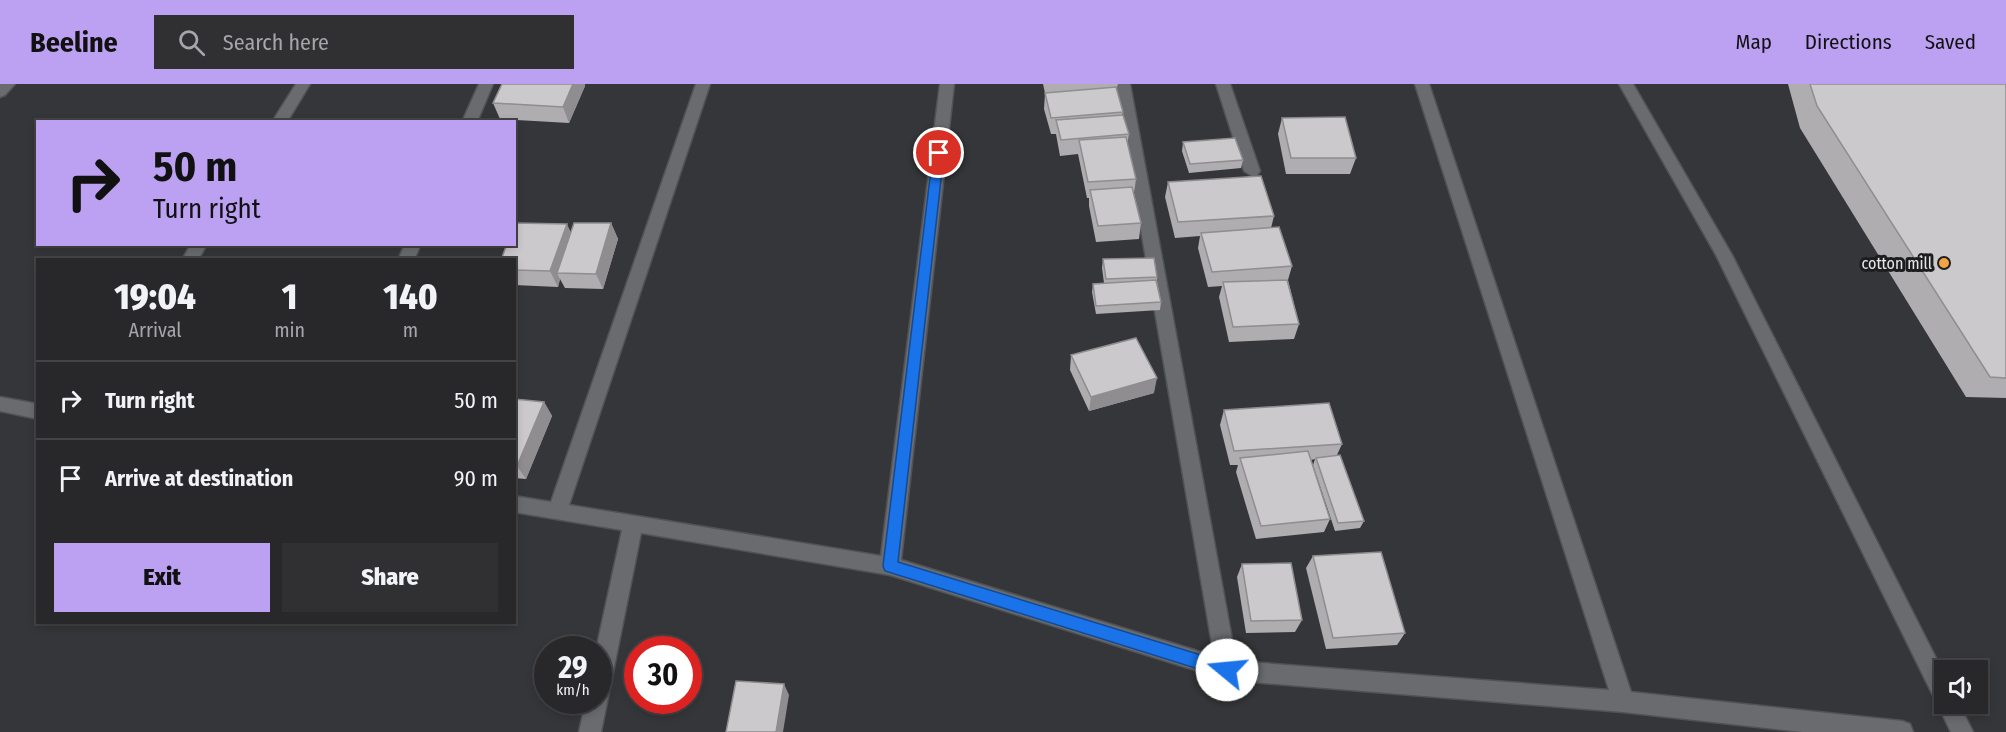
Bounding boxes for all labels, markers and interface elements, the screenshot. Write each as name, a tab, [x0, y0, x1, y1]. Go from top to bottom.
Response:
search box	[154, 15, 574, 69]
text: Beeline	[30, 26, 118, 59]
icon: search	[175, 26, 208, 59]
text: Search here	[223, 29, 329, 56]
text: Map	[1735, 29, 1772, 55]
text: Directions	[1805, 29, 1892, 55]
text: Saved	[1925, 29, 1976, 55]
pin	[913, 127, 964, 178]
icon: arrive	[922, 136, 955, 169]
text: 50 m	[153, 142, 237, 192]
icon: right	[54, 144, 132, 222]
text: Turn right	[153, 193, 261, 225]
place label: cotton mill	[1861, 254, 1932, 273]
marker: cotton mill	[1937, 256, 1951, 270]
text: 19:04	[114, 275, 196, 319]
text: 1	[282, 275, 297, 319]
text: 140	[383, 275, 438, 319]
text: Arrival	[129, 318, 182, 342]
text: min	[274, 318, 305, 342]
text: m	[403, 318, 418, 342]
icon: right	[54, 384, 87, 417]
text: Turn right	[105, 387, 194, 414]
text: 50 m	[454, 387, 498, 414]
icon: arrive	[54, 462, 87, 495]
text: Arrive at destination	[105, 465, 293, 492]
text: 90 m	[454, 465, 498, 492]
button: Exit	[54, 543, 270, 612]
button: Share	[282, 543, 498, 612]
speed limit sign: 30	[624, 636, 702, 714]
position arrow	[1195, 638, 1259, 702]
text: 29	[558, 650, 588, 686]
map controls	[1934, 660, 1988, 714]
button: sound	[1934, 660, 1988, 714]
text: km/h	[556, 681, 590, 699]

